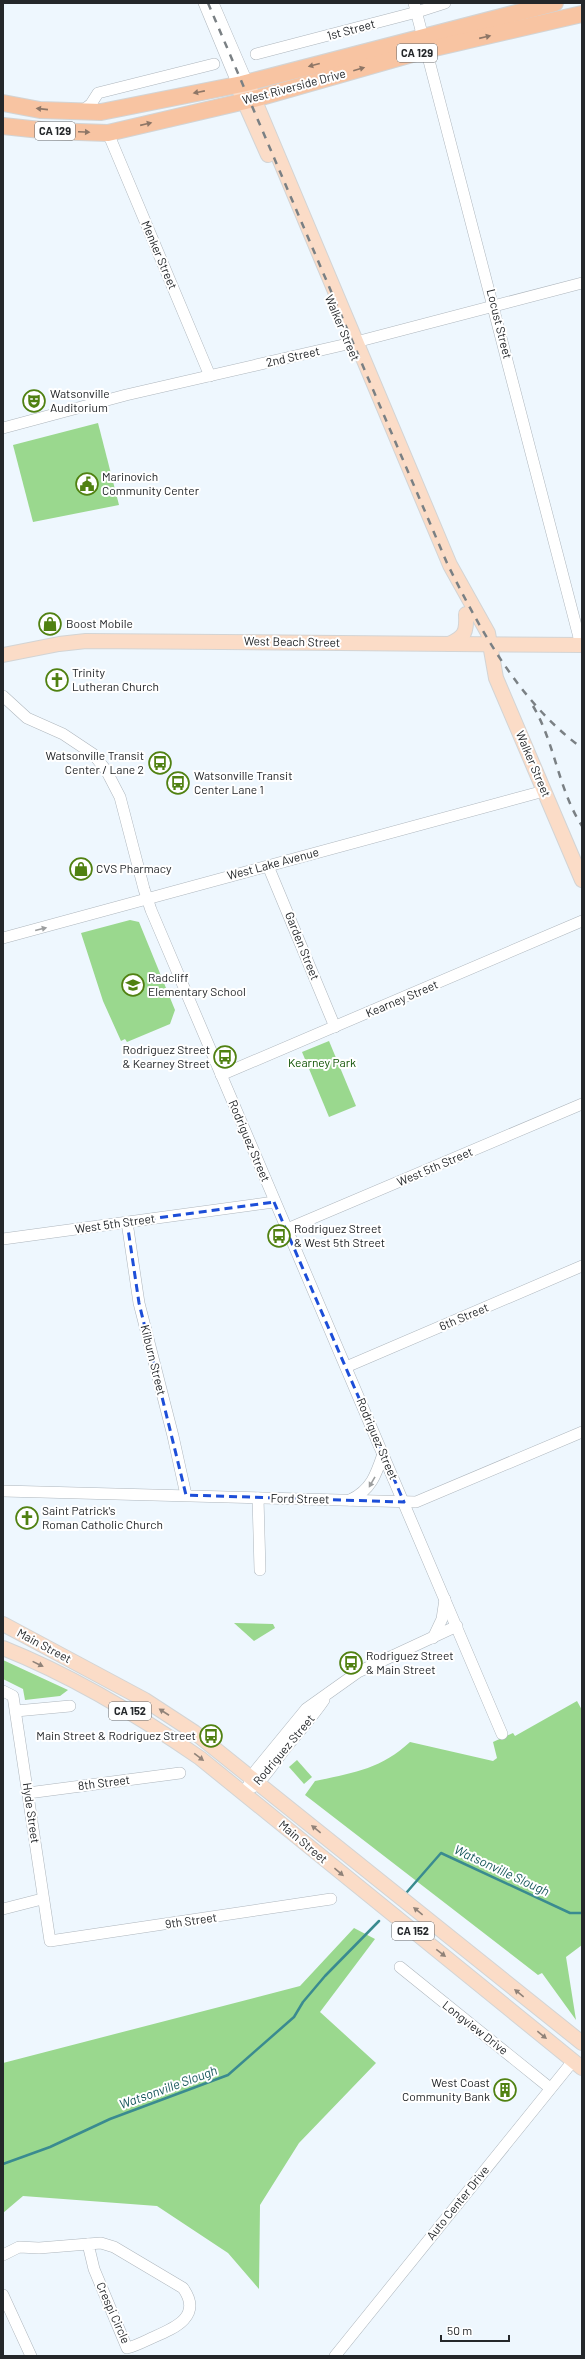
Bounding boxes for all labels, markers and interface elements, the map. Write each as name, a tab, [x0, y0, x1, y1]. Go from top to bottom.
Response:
street label: 1st Street	[325, 16, 376, 42]
one-way arrow	[479, 33, 491, 39]
road number: CA 129	[397, 44, 437, 62]
one-way arrow	[308, 62, 320, 68]
street label: West Riverside Drive	[241, 66, 347, 107]
one-way arrow	[353, 66, 365, 72]
one-way arrow	[193, 90, 205, 96]
one-way arrow	[36, 106, 48, 113]
one-way arrow	[140, 121, 152, 127]
road number: CA 129	[35, 122, 75, 140]
one-way arrow	[78, 129, 90, 136]
street label: Menker Street	[139, 218, 181, 291]
street label: Locust Street	[485, 287, 515, 360]
street label: Walker Street	[323, 292, 363, 363]
street label: 2nd Street	[265, 343, 321, 369]
place label: Watsonville Auditorium	[50, 386, 110, 414]
theatre icon: Watsonville Auditorium	[21, 388, 47, 414]
place label: Marinovich Community Center	[102, 469, 200, 497]
public building icon: Marinovich Community Center	[74, 471, 100, 497]
shop icon: Boost Mobile	[37, 611, 63, 637]
place label: Boost Mobile	[66, 616, 133, 630]
street label: West Beach Street	[244, 633, 340, 649]
place label: Trinity Lutheran Church	[72, 665, 159, 693]
church icon: Trinity Lutheran Church	[44, 667, 70, 693]
street label: Walker Street	[514, 728, 554, 799]
place label: Watsonville Transit Center / Lane 2	[46, 748, 144, 776]
bus stop icon: Watsonville Transit Center / Lane 2	[147, 750, 173, 776]
place label: Watsonville Transit Center Lane 1	[194, 768, 293, 796]
bus stop icon: Watsonville Transit Center Lane 1	[165, 770, 191, 796]
street label: West Lake Avenue	[225, 844, 320, 882]
shop icon: CVS Pharmacy	[68, 856, 94, 882]
place label: CVS Pharmacy	[96, 861, 172, 875]
street label: Garden Street	[283, 909, 323, 982]
one-way arrow	[35, 925, 47, 931]
place label: Radcliff Elementary School	[148, 970, 246, 998]
school or university icon: Radcliff Elementary School	[120, 972, 146, 998]
street label: Kearney Street	[363, 977, 440, 1020]
place label: Rodriguez Street & Kearney Street	[122, 1042, 210, 1070]
bus stop icon: Rodriguez Street & Kearney Street	[212, 1044, 238, 1070]
park label: Kearney Park	[288, 1055, 356, 1069]
street label: Rodriguez Street	[226, 1098, 273, 1184]
street label: West 5th Street	[395, 1144, 475, 1188]
street label: West 5th Street	[74, 1210, 156, 1236]
place label: Rodriguez Street & West 5th Street	[294, 1221, 385, 1249]
bus stop icon: Rodriguez Street & West 5th Street	[266, 1223, 292, 1249]
street label: 6th Street	[437, 1299, 490, 1333]
street label: Kilburn Street	[138, 1323, 169, 1396]
street label: Rodriguez Street	[354, 1396, 401, 1482]
one-way arrow	[369, 1476, 376, 1488]
street label: Ford Street	[270, 1490, 330, 1506]
place label: Saint Patrick's Roman Catholic Church	[42, 1503, 163, 1531]
church icon: Saint Patrick's Roman Catholic Church	[14, 1505, 40, 1531]
street label: Main Street	[15, 1625, 74, 1665]
place label: Rodriguez Street & Main Street	[366, 1648, 454, 1676]
bus stop icon: Rodriguez Street & Main Street	[338, 1650, 364, 1676]
one-way arrow	[33, 1661, 44, 1667]
road number: CA 152	[109, 1702, 151, 1720]
one-way arrow	[159, 1708, 169, 1716]
street label: Rodriguez Street	[250, 1711, 317, 1787]
bus stop icon: Main Street & Rodriguez Street	[198, 1723, 224, 1749]
place label: Main Street & Rodriguez Street	[36, 1728, 196, 1742]
one-way arrow	[194, 1753, 204, 1761]
street label: 8th Street	[77, 1772, 131, 1792]
street label: Hyde Street	[21, 1782, 43, 1844]
street label: Main Street	[276, 1817, 331, 1866]
one-way arrow	[311, 1825, 322, 1834]
water label: Watsonville Slough	[452, 1841, 552, 1899]
one-way arrow	[335, 1867, 344, 1876]
one-way arrow	[412, 1907, 423, 1915]
street label: 9th Street	[164, 1909, 218, 1931]
road number: CA 152	[392, 1922, 434, 1940]
one-way arrow	[435, 1949, 446, 1958]
one-way arrow	[513, 1988, 524, 1997]
street label: Longview Drive	[440, 1997, 511, 2057]
one-way arrow	[537, 2031, 547, 2039]
water label: Watsonville Slough	[117, 2062, 219, 2112]
place label: West Coast Community Bank	[402, 2075, 490, 2103]
building icon: West Coast Community Bank	[492, 2077, 518, 2103]
street label: Auto Center Drive	[423, 2163, 491, 2242]
street label: Crespi Circle	[94, 2280, 134, 2345]
scale bar	[441, 2317, 509, 2343]
text: 50 m	[447, 2323, 472, 2337]

